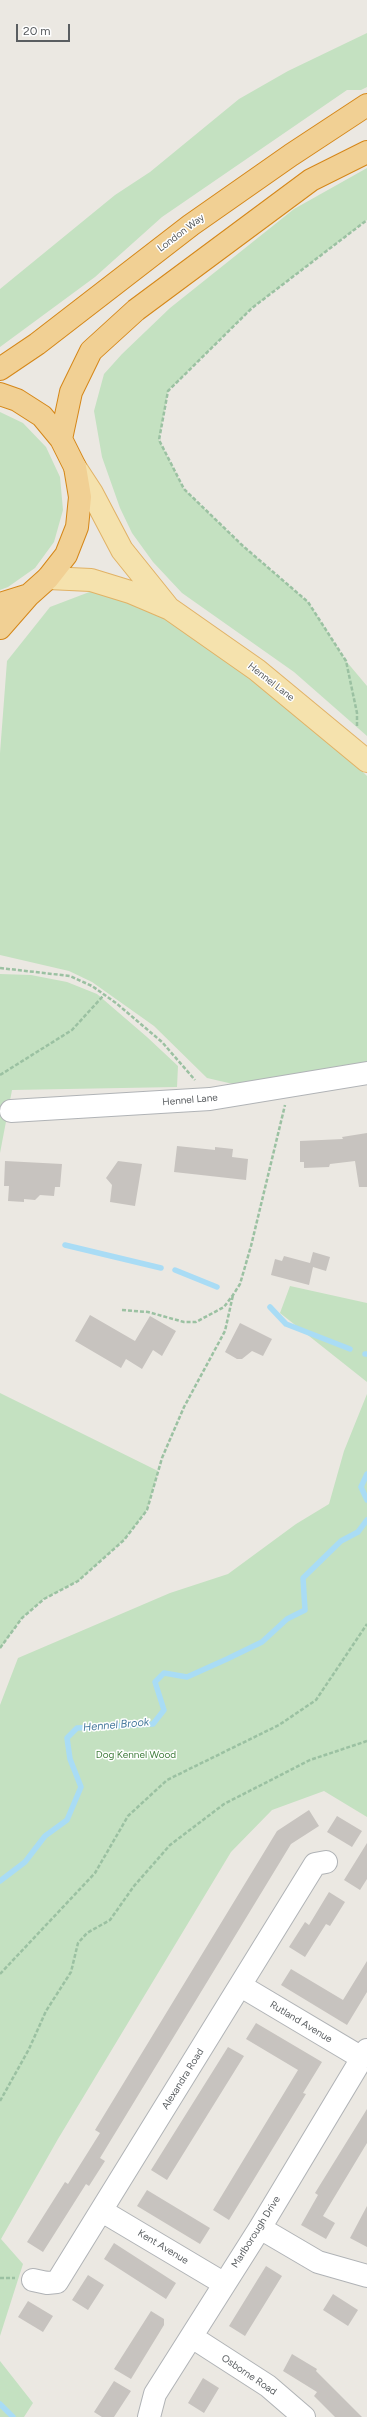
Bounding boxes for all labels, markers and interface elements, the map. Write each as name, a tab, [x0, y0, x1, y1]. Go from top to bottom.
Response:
scale bar	[18, 16, 72, 42]
text: 20 m	[23, 24, 51, 38]
street label: London Way	[155, 211, 207, 255]
street label: Hennel Lane	[245, 660, 297, 704]
street label: Hennel Lane	[162, 1092, 218, 1108]
water label: Hennel Brook	[82, 1716, 150, 1734]
park label: Dog Kennel Wood	[96, 1749, 176, 1761]
street label: Rutland Avenue	[268, 1999, 334, 2045]
street label: Alexandra Road	[159, 2046, 207, 2112]
street label: Marlborough Drive	[229, 2194, 283, 2270]
street label: Kent Avenue	[135, 2227, 191, 2267]
street label: Osborne Road	[219, 2352, 279, 2398]

